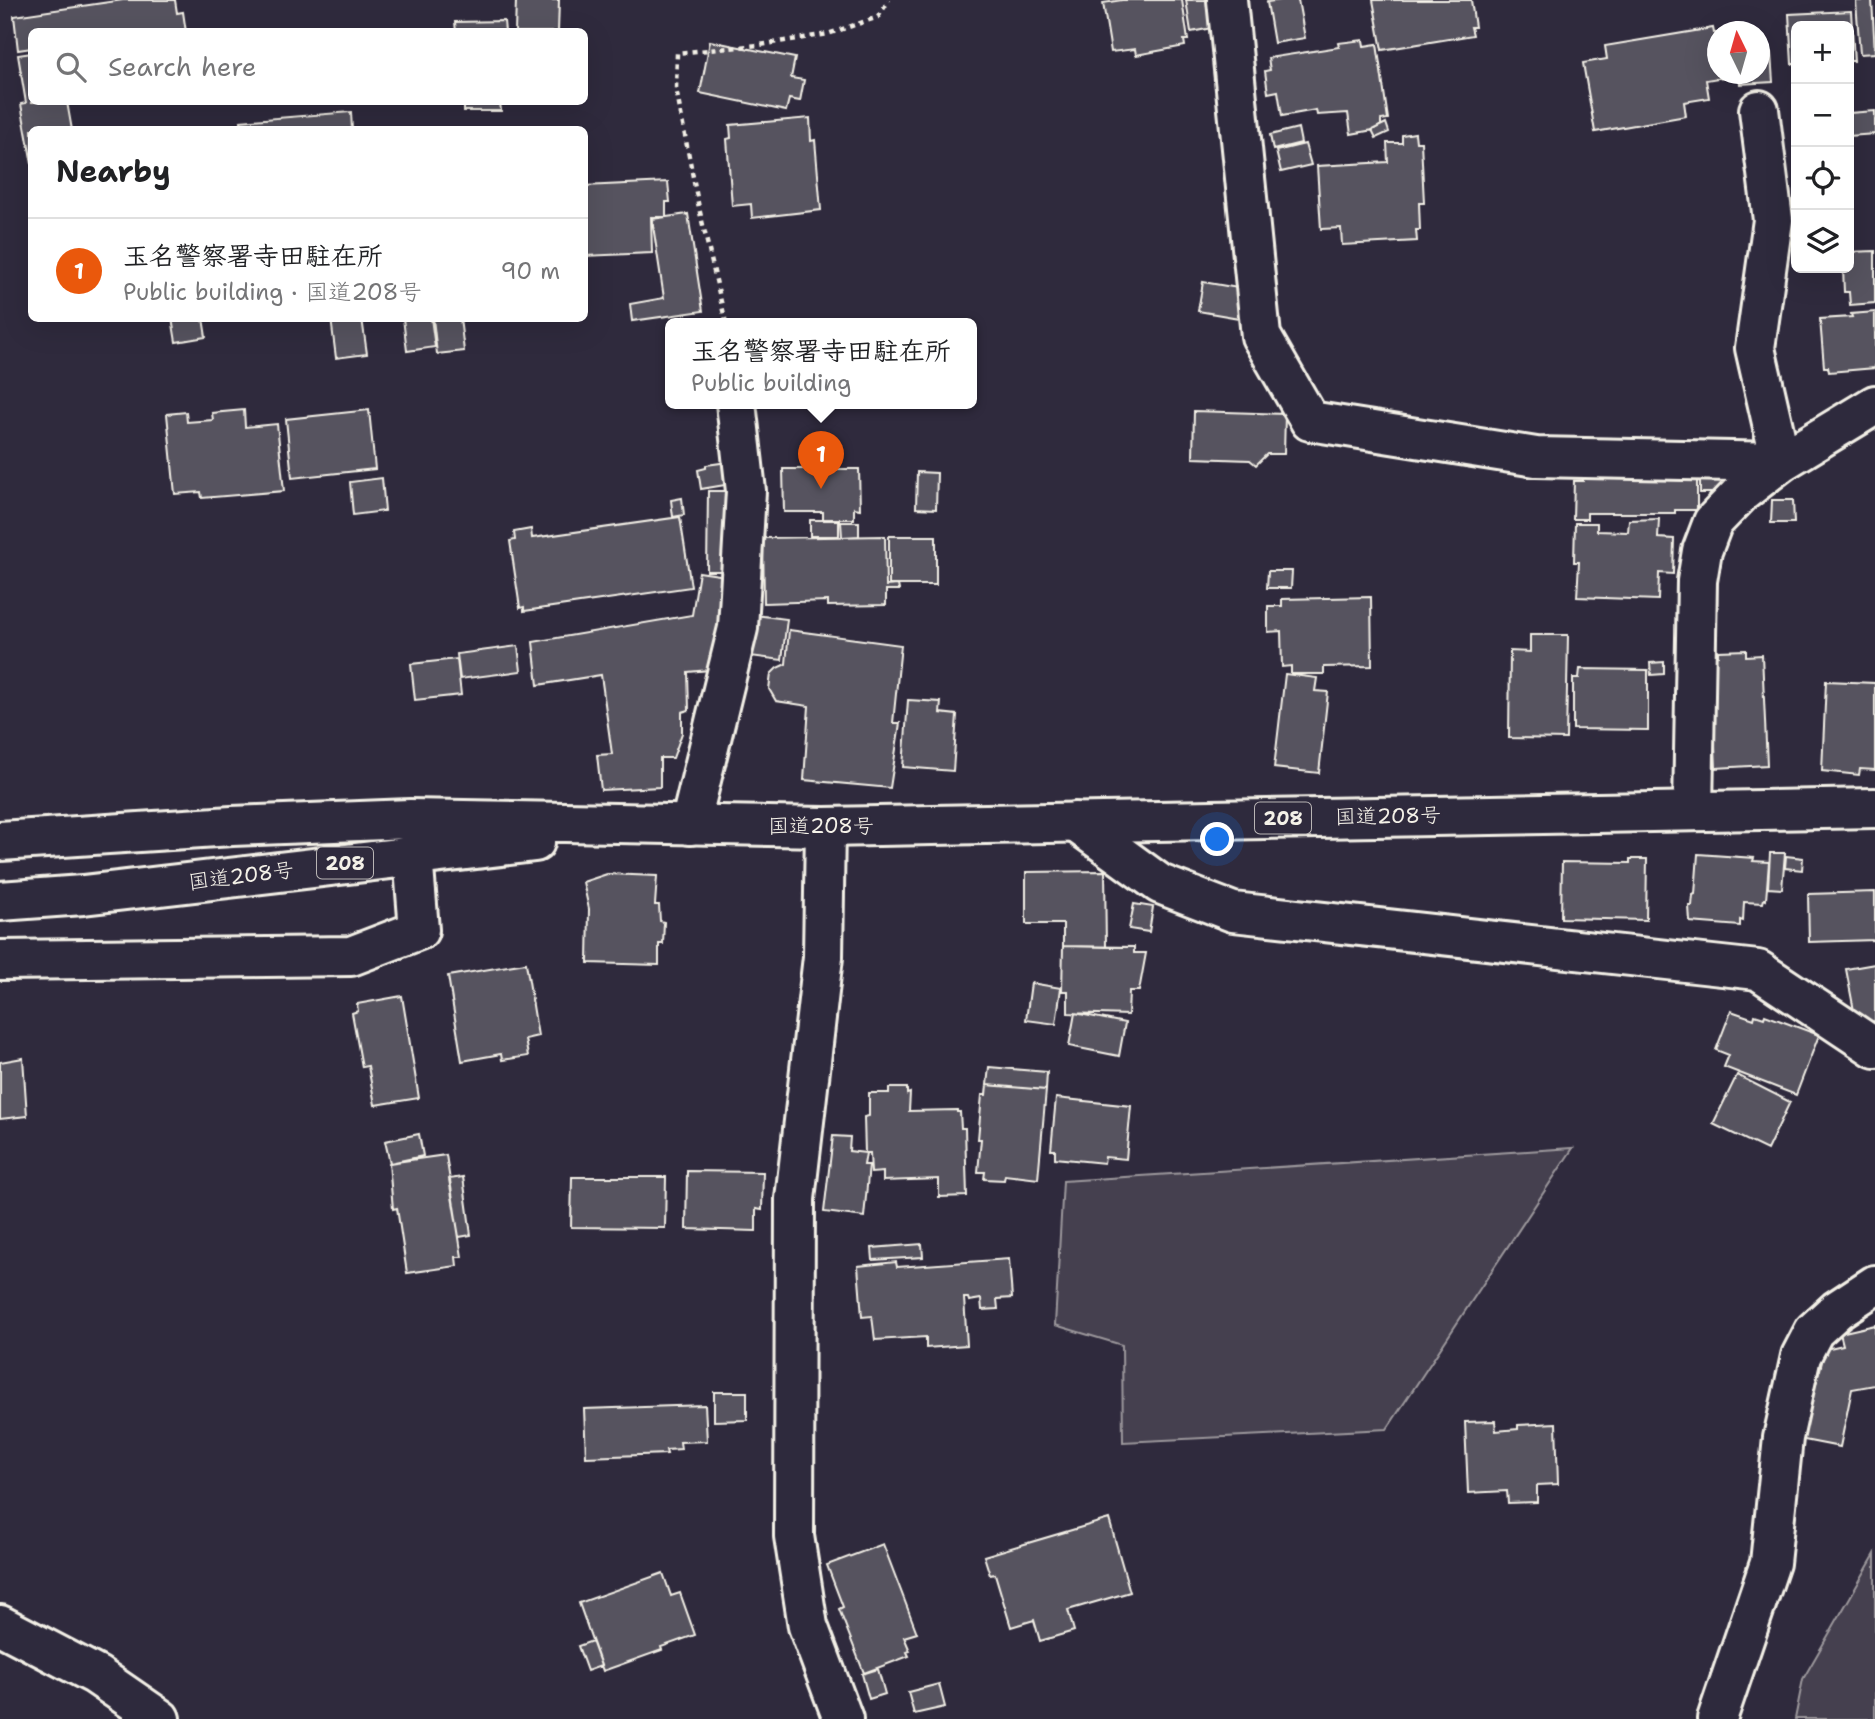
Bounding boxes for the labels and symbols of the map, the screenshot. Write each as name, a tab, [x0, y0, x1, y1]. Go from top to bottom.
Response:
north arrow	[1707, 21, 1770, 84]
pin: 1	[798, 431, 844, 489]
street label: 国道208号	[1335, 801, 1441, 831]
road number: 208	[1255, 803, 1311, 834]
street label: 国道208号	[768, 812, 874, 840]
your location	[1200, 822, 1234, 856]
road number: 208	[317, 848, 373, 878]
street label: 国道208号	[187, 856, 295, 896]

